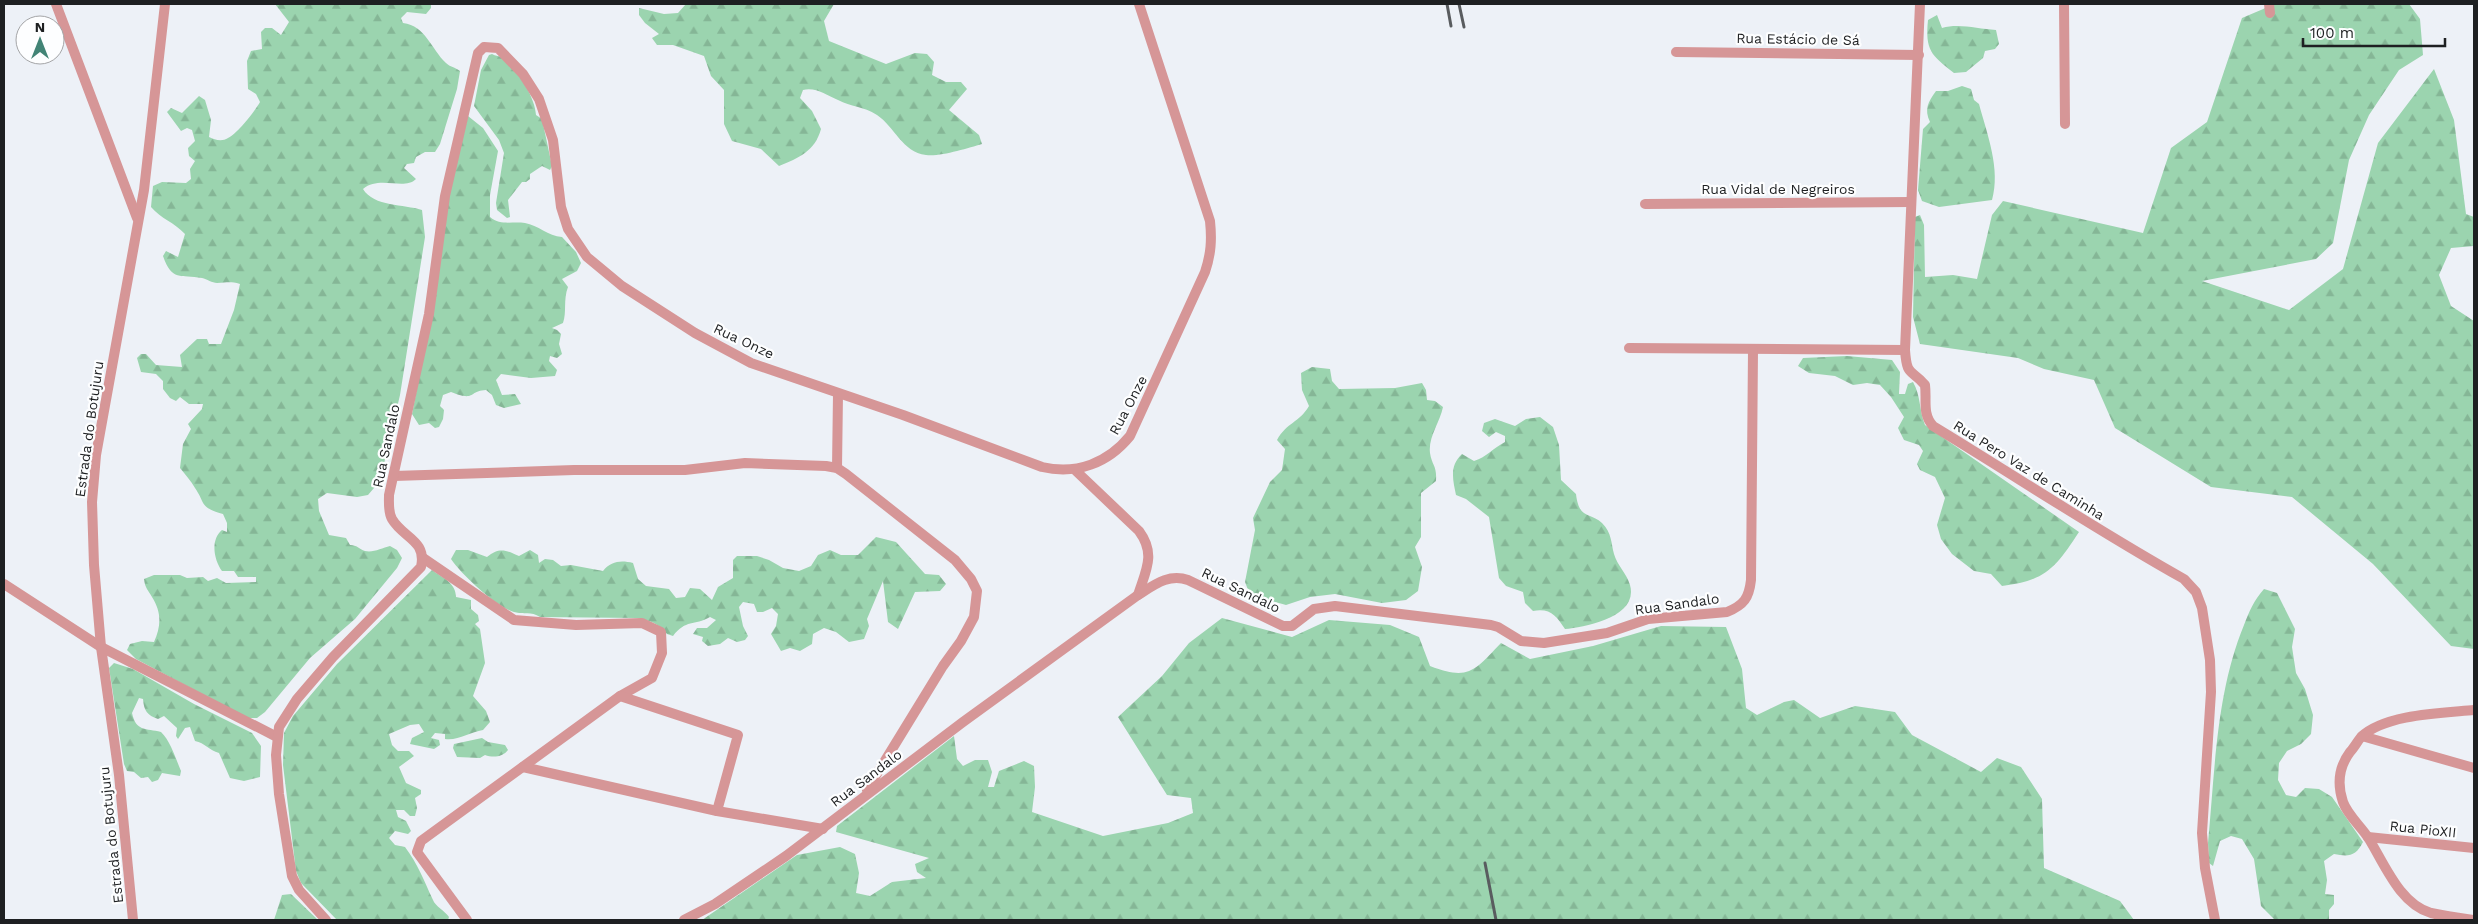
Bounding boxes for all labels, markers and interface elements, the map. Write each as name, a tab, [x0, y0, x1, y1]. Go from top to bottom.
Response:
north arrow	[15, 15, 65, 65]
scale bar	[2303, 15, 2446, 47]
text: N	[35, 19, 45, 35]
text: 100 m	[2310, 24, 2354, 42]
street label: Rua Estácio de Sá	[1736, 30, 1860, 48]
street label: Rua Vidal de Negreiros	[1701, 181, 1855, 197]
street label: Rua Onze	[711, 320, 777, 362]
street label: Estrada do Botujuru	[72, 360, 106, 498]
street label: Rua Onze	[1106, 373, 1150, 437]
street label: Rua Sandalo	[369, 403, 403, 489]
street label: Rua Pero Vaz de Caminha	[1951, 417, 2107, 523]
street label: Rua Sandalo	[1199, 564, 1283, 616]
street label: Rua Sandalo	[1634, 590, 1720, 618]
street label: Rua Sandalo	[827, 746, 905, 810]
street label: Estrada do Botujuru	[96, 766, 126, 904]
street label: Rua PioXII	[2389, 818, 2457, 840]

